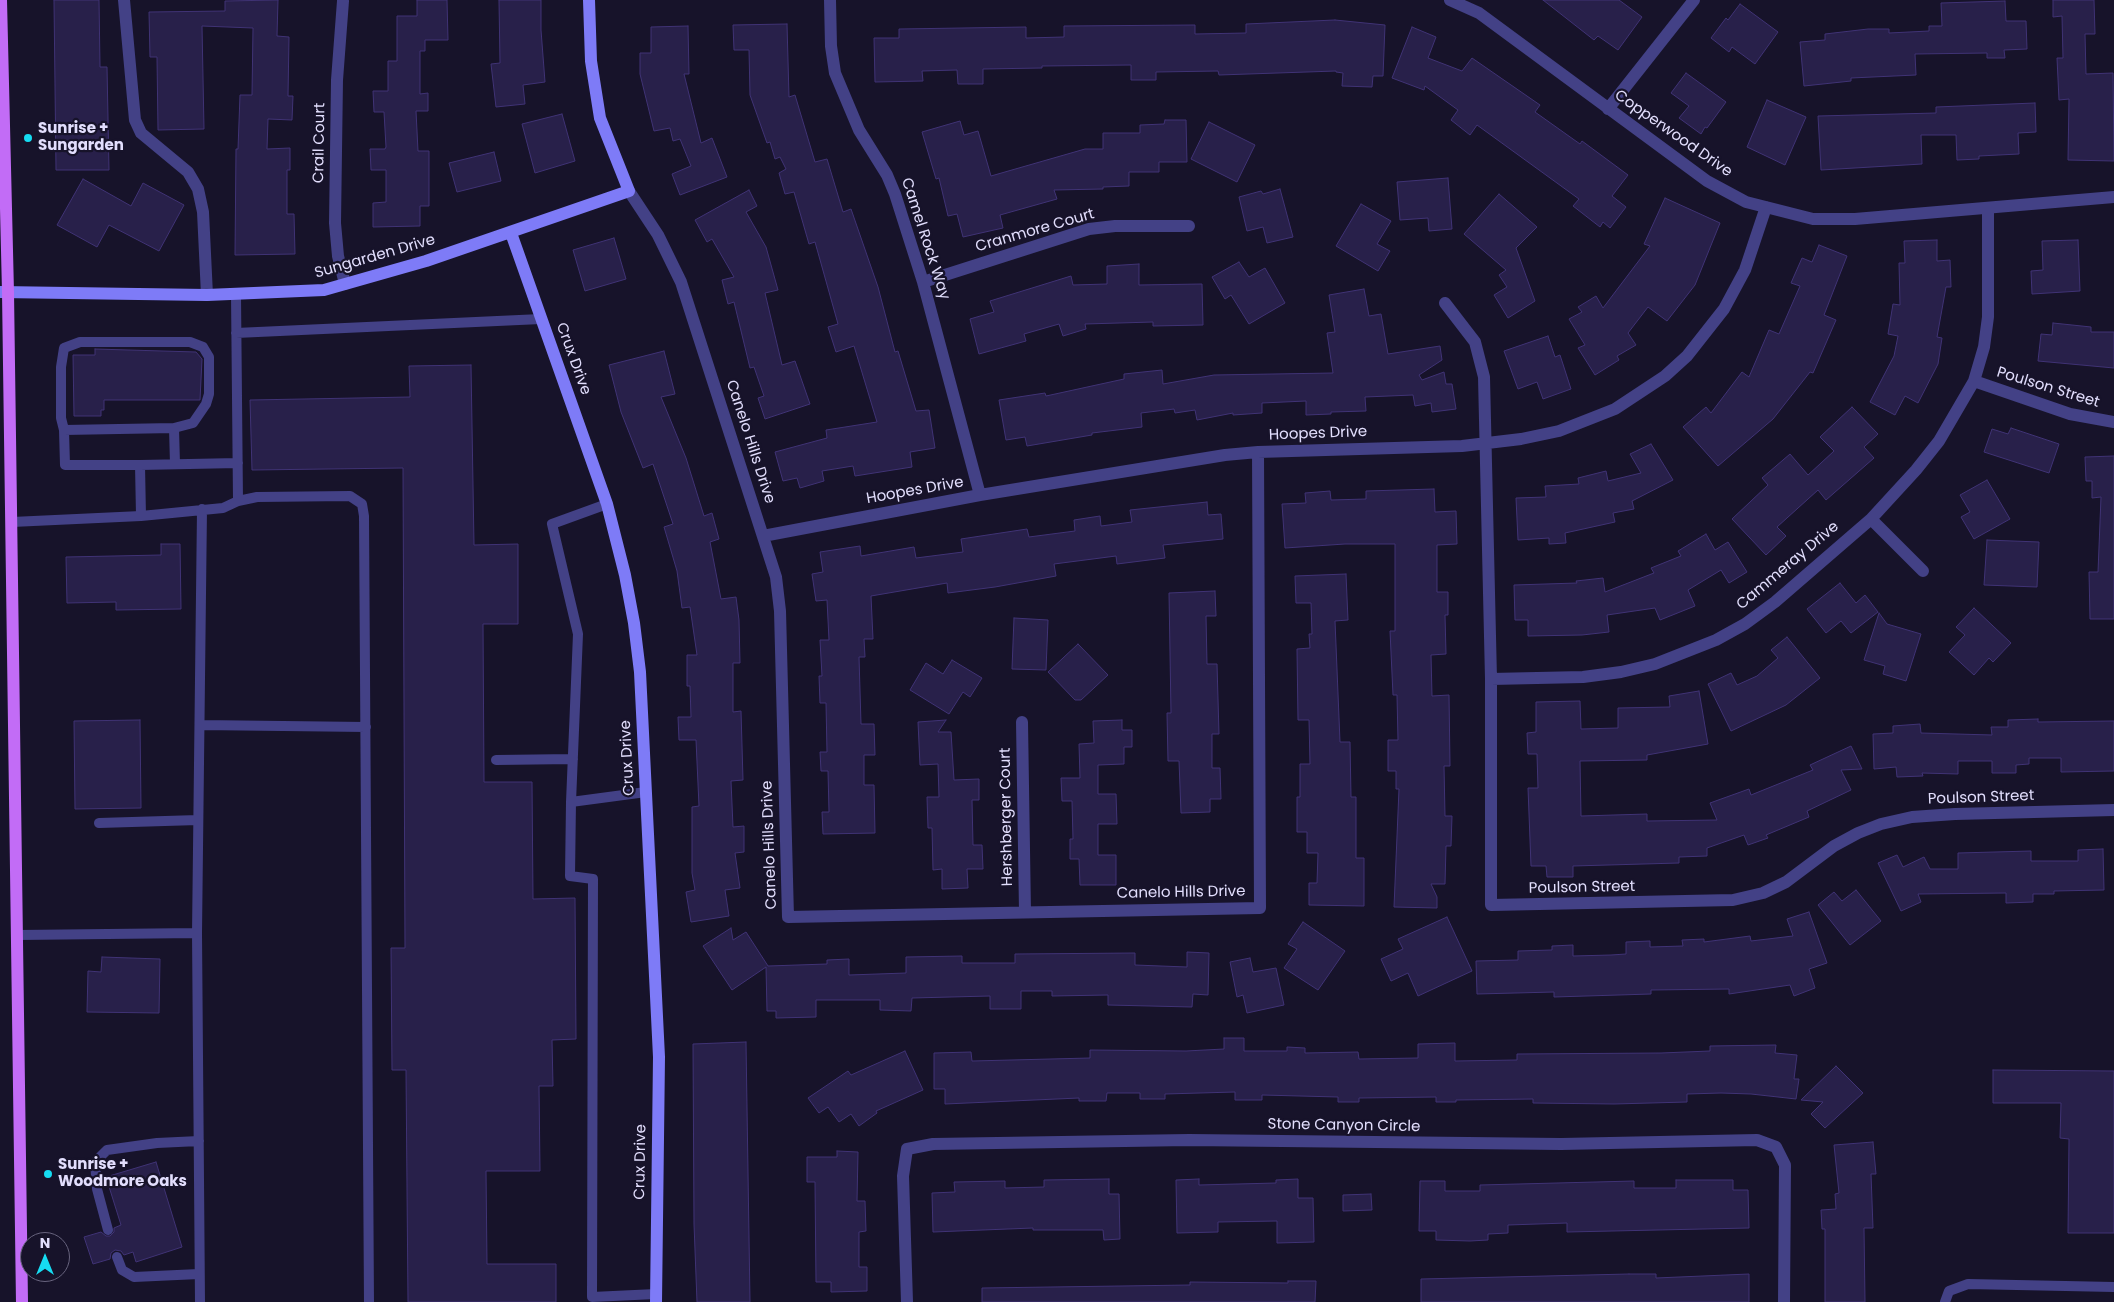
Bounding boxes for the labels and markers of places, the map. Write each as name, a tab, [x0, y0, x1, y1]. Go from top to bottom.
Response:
place label: Sunrise + Sungarden	[38, 120, 124, 155]
marker: Sunrise + Sungarden	[22, 132, 34, 144]
place label: Sunrise + Woodmore Oaks	[58, 1156, 187, 1191]
marker: Sunrise + Woodmore Oaks	[42, 1168, 54, 1180]

